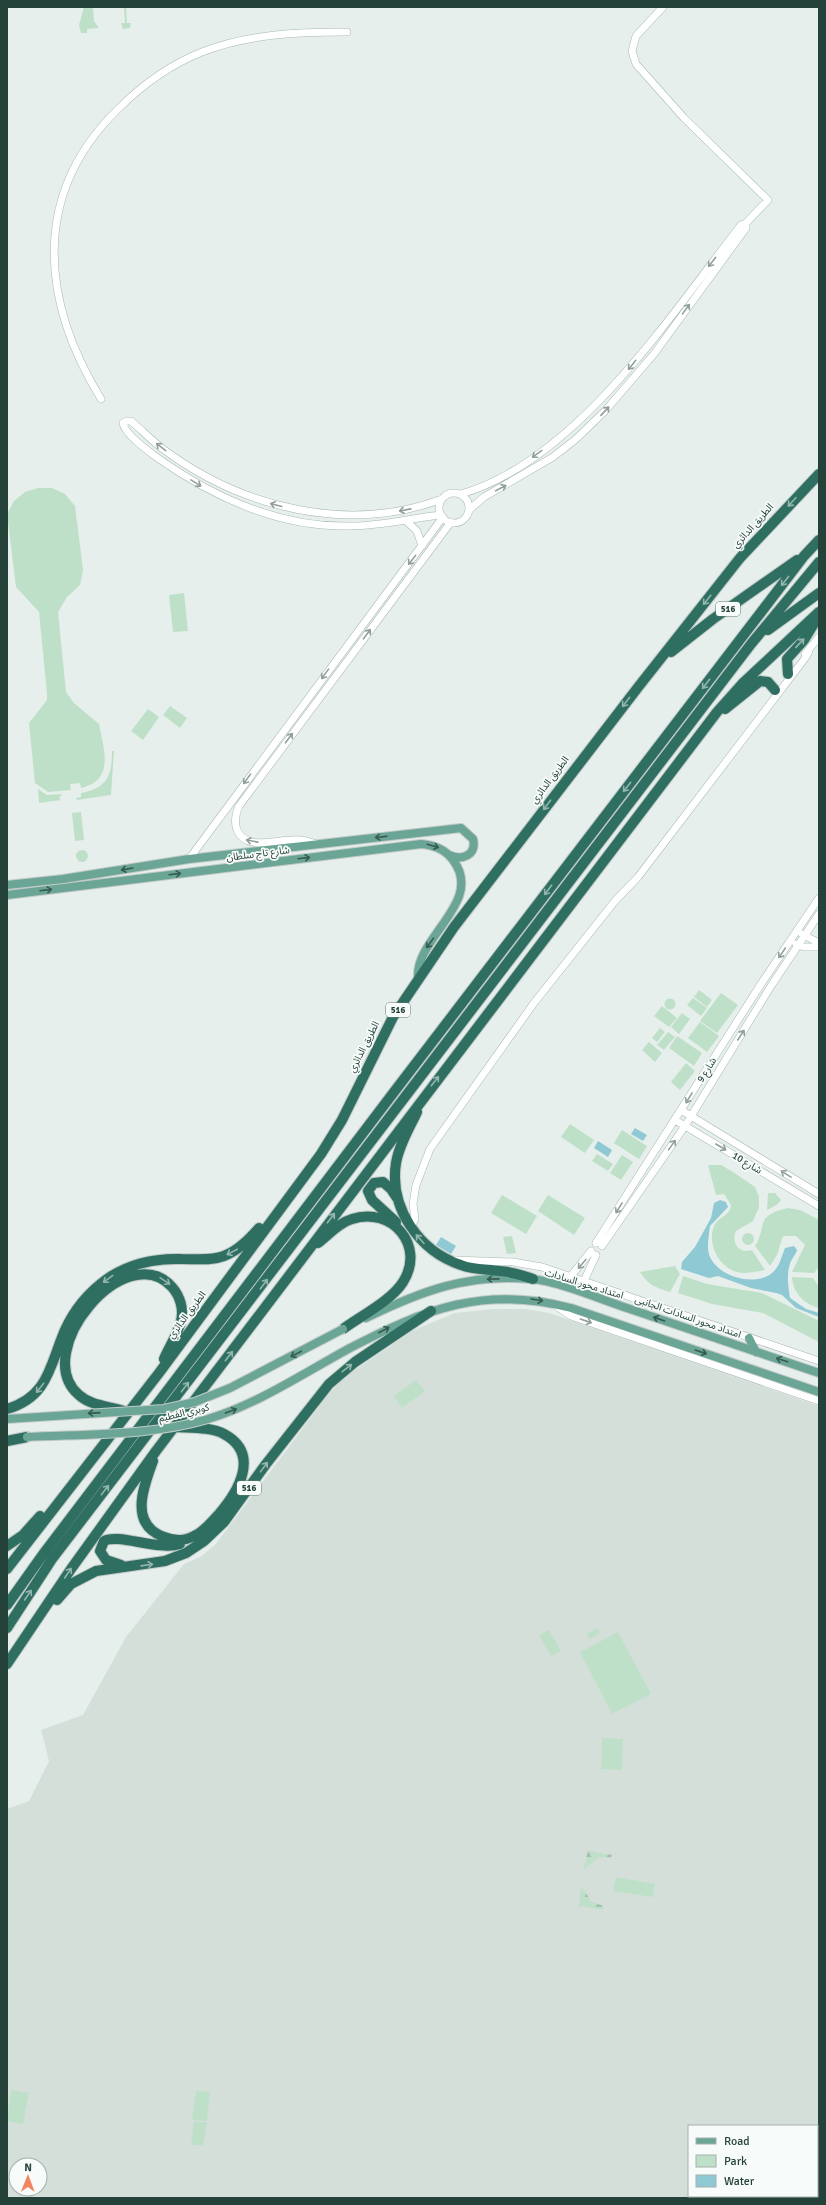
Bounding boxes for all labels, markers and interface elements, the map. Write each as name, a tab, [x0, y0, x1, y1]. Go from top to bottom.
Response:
one-way arrow	[708, 257, 716, 268]
one-way arrow	[682, 304, 690, 315]
one-way arrow	[627, 359, 636, 370]
one-way arrow	[601, 406, 610, 416]
one-way arrow	[155, 443, 166, 451]
one-way arrow	[532, 449, 543, 458]
one-way arrow	[190, 479, 202, 487]
one-way arrow	[495, 483, 507, 491]
one-way arrow	[787, 497, 796, 507]
one-way arrow	[270, 501, 283, 508]
street label: الطريق الدائري	[730, 501, 777, 552]
one-way arrow	[399, 506, 412, 514]
one-way arrow	[407, 554, 416, 565]
one-way arrow	[781, 575, 789, 586]
one-way arrow	[702, 595, 711, 606]
road number: 516	[716, 602, 740, 616]
one-way arrow	[363, 628, 371, 639]
one-way arrow	[796, 638, 805, 648]
one-way arrow	[320, 669, 329, 680]
one-way arrow	[702, 678, 710, 689]
one-way arrow	[622, 696, 630, 707]
one-way arrow	[285, 733, 294, 744]
street label: الطريق الدائري	[528, 754, 573, 807]
one-way arrow	[243, 773, 251, 784]
one-way arrow	[622, 781, 631, 792]
one-way arrow	[542, 799, 551, 810]
one-way arrow	[375, 834, 388, 841]
one-way arrow	[246, 837, 259, 845]
one-way arrow	[426, 843, 439, 850]
street label: شارع تاج سلطان	[226, 844, 291, 865]
one-way arrow	[297, 854, 310, 862]
one-way arrow	[121, 866, 134, 874]
one-way arrow	[168, 870, 181, 878]
one-way arrow	[543, 885, 552, 896]
one-way arrow	[39, 886, 52, 894]
one-way arrow	[426, 937, 435, 948]
one-way arrow	[778, 948, 786, 959]
road number: 516	[386, 1003, 410, 1017]
street label: الطريق الدائري	[346, 1019, 383, 1075]
one-way arrow	[738, 1029, 746, 1041]
street label: شارع 9	[695, 1055, 720, 1085]
one-way arrow	[431, 1076, 439, 1087]
one-way arrow	[685, 1092, 693, 1103]
one-way arrow	[668, 1139, 676, 1150]
one-way arrow	[715, 1143, 727, 1151]
street label: شارع 10	[729, 1149, 764, 1177]
one-way arrow	[780, 1170, 792, 1178]
one-way arrow	[615, 1202, 623, 1213]
one-way arrow	[327, 1213, 335, 1224]
one-way arrow	[415, 1234, 424, 1244]
one-way arrow	[226, 1249, 238, 1256]
one-way arrow	[577, 1258, 586, 1269]
street label: امتداد محور السادات	[543, 1266, 625, 1302]
one-way arrow	[102, 1275, 113, 1283]
one-way arrow	[487, 1275, 500, 1283]
one-way arrow	[159, 1277, 170, 1285]
one-way arrow	[259, 1279, 268, 1290]
street label: الطريق الدائري	[165, 1289, 210, 1342]
street label: امتداد محور السادات الجانبى	[633, 1293, 743, 1341]
one-way arrow	[530, 1296, 543, 1304]
one-way arrow	[652, 1315, 665, 1322]
one-way arrow	[579, 1317, 591, 1325]
one-way arrow	[378, 1326, 390, 1333]
one-way arrow	[694, 1349, 707, 1356]
one-way arrow	[225, 1351, 233, 1362]
one-way arrow	[290, 1351, 302, 1358]
one-way arrow	[776, 1356, 788, 1364]
one-way arrow	[341, 1364, 352, 1372]
one-way arrow	[36, 1382, 44, 1393]
one-way arrow	[180, 1382, 189, 1393]
street label: كوبري الفطيم	[157, 1401, 212, 1426]
one-way arrow	[225, 1407, 238, 1414]
one-way arrow	[88, 1410, 101, 1417]
one-way arrow	[260, 1462, 268, 1473]
road number: 516	[237, 1481, 261, 1495]
one-way arrow	[101, 1485, 110, 1496]
one-way arrow	[140, 1561, 153, 1569]
one-way arrow	[64, 1568, 72, 1579]
one-way arrow	[25, 1589, 33, 1601]
legend	[688, 2125, 818, 2197]
text: Road	[724, 2134, 750, 2149]
text: Park	[724, 2154, 747, 2169]
north arrow	[8, 2157, 48, 2197]
text: N	[24, 2161, 32, 2174]
text: Water	[724, 2174, 755, 2189]

